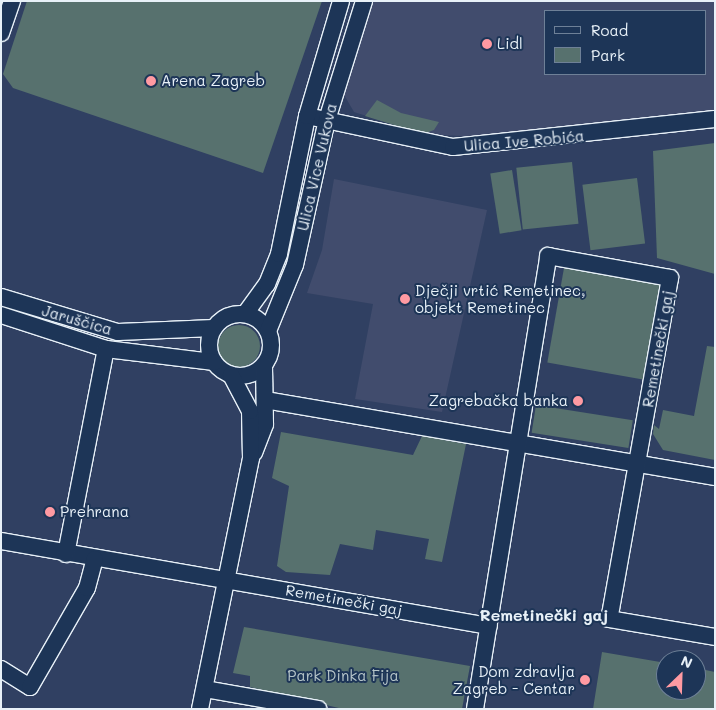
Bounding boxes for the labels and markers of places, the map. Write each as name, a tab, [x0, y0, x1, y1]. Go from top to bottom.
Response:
place label: Lidl	[497, 35, 523, 53]
marker: Lidl	[481, 38, 493, 50]
place label: Arena Zagreb	[161, 72, 265, 90]
marker: Arena Zagreb	[145, 75, 157, 87]
place label: Dječji vrtić Remetinec, objekt Remetinec	[415, 281, 585, 316]
marker: Dječji vrtić Remetinec, objekt Remetinec	[399, 293, 411, 305]
place label: Zagrebačka banka	[429, 392, 568, 410]
marker: Zagrebačka banka	[572, 395, 584, 407]
place label: Prehrana	[60, 503, 129, 521]
marker: Prehrana	[44, 506, 56, 518]
place label: Dom zdravlja Zagreb - Centar	[453, 662, 575, 697]
marker: Dom zdravlja Zagreb - Centar	[579, 674, 591, 686]

